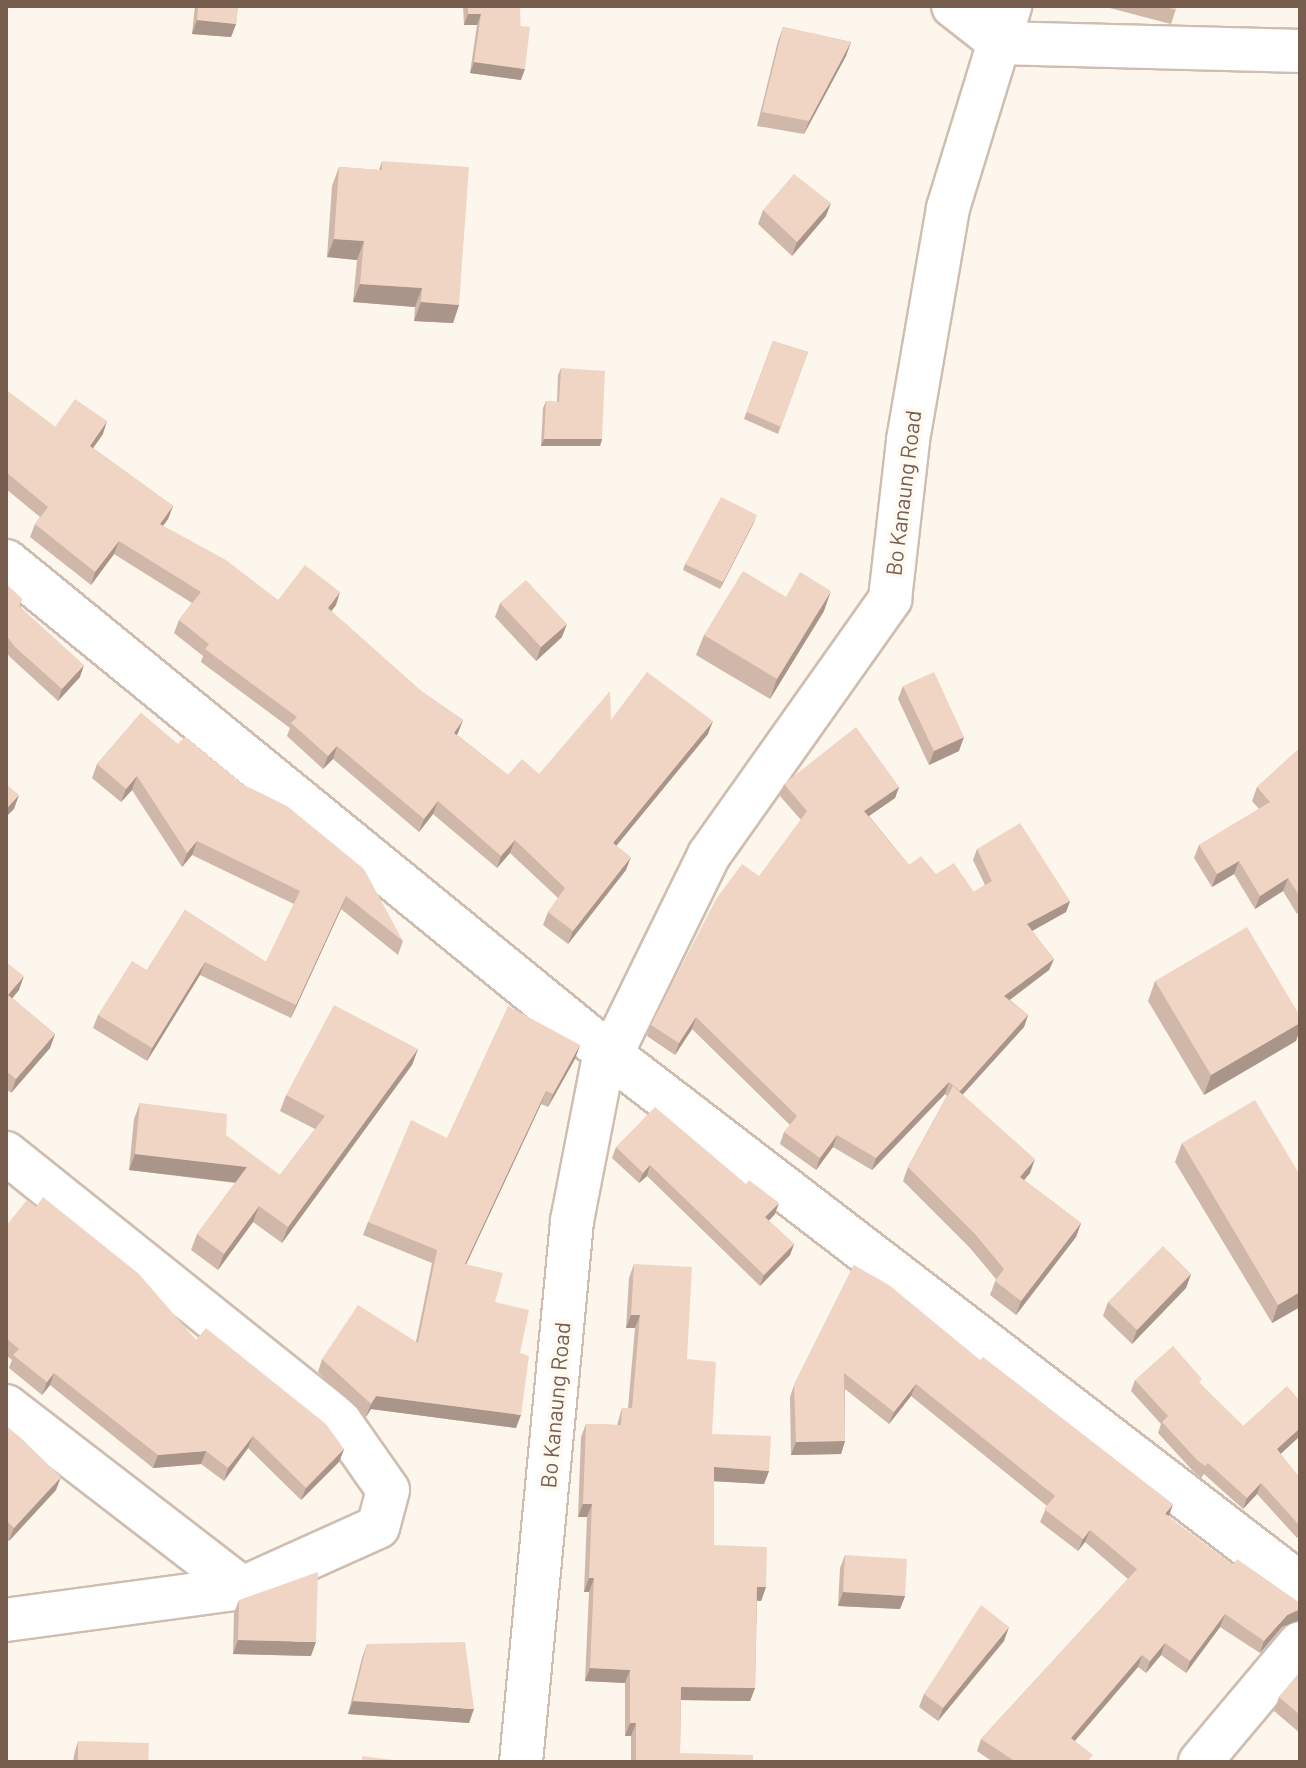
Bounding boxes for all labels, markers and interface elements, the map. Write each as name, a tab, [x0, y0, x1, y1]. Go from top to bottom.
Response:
street label: Bo Kanaung Road	[880, 409, 926, 577]
street label: Bo Kanaung Road	[535, 1321, 575, 1489]

